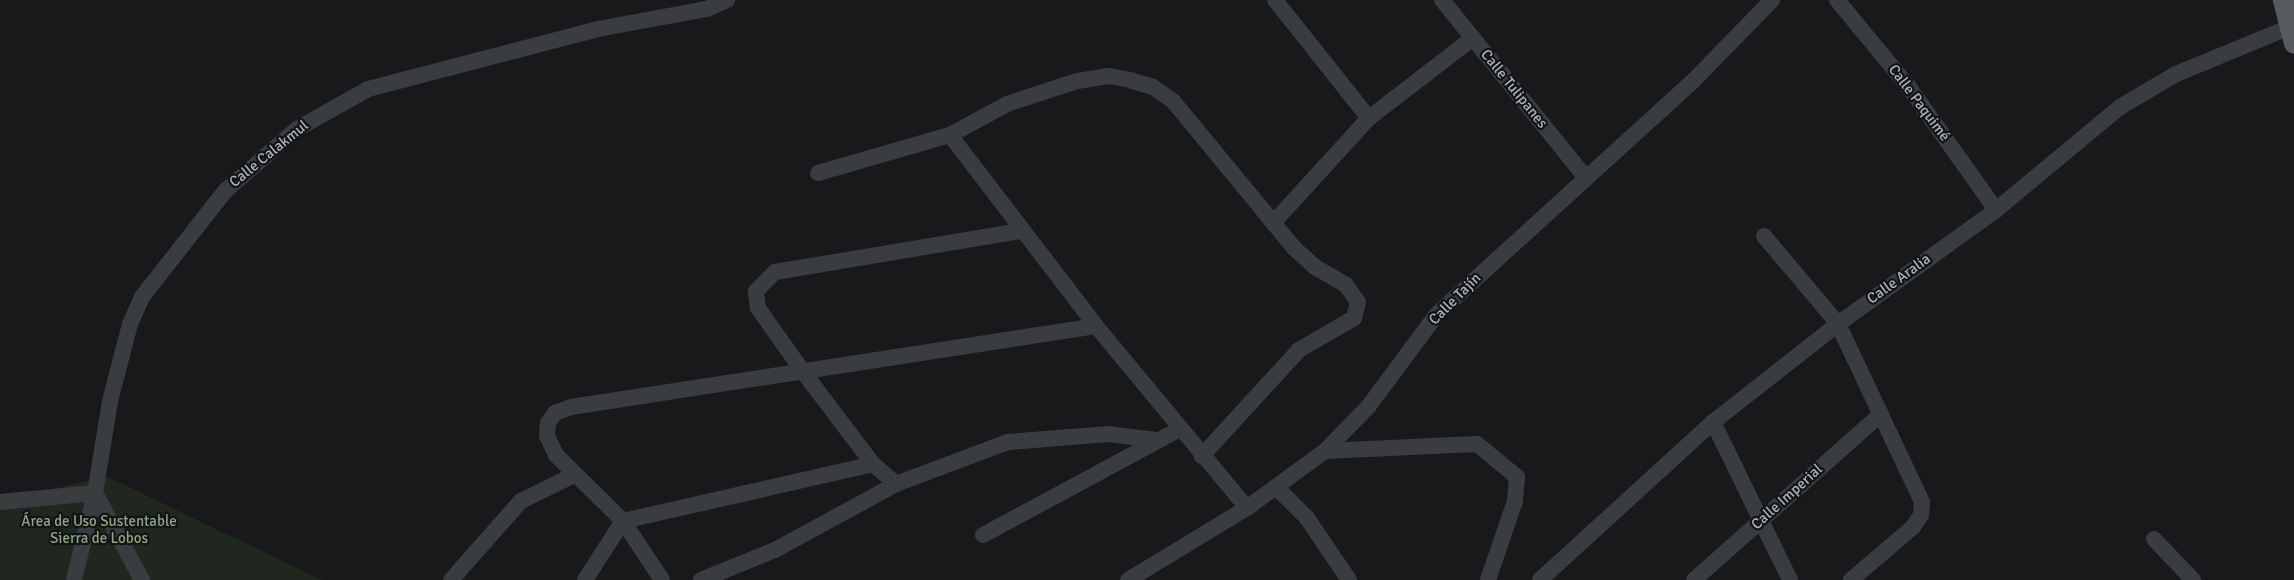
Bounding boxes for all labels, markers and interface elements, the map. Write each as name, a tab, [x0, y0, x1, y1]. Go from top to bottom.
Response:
street label: Calle Tulipanes	[1477, 46, 1551, 132]
street label: Calle Paquimé	[1884, 61, 1954, 145]
street label: Calle Calakmul	[226, 117, 312, 191]
street label: Calle Aralia	[1864, 250, 1934, 308]
street label: Calle Tajín	[1425, 269, 1485, 329]
street label: Calle Imperial	[1748, 460, 1826, 534]
park label: Área de Uso Sustentable Sierra de Lobos	[21, 512, 177, 547]

